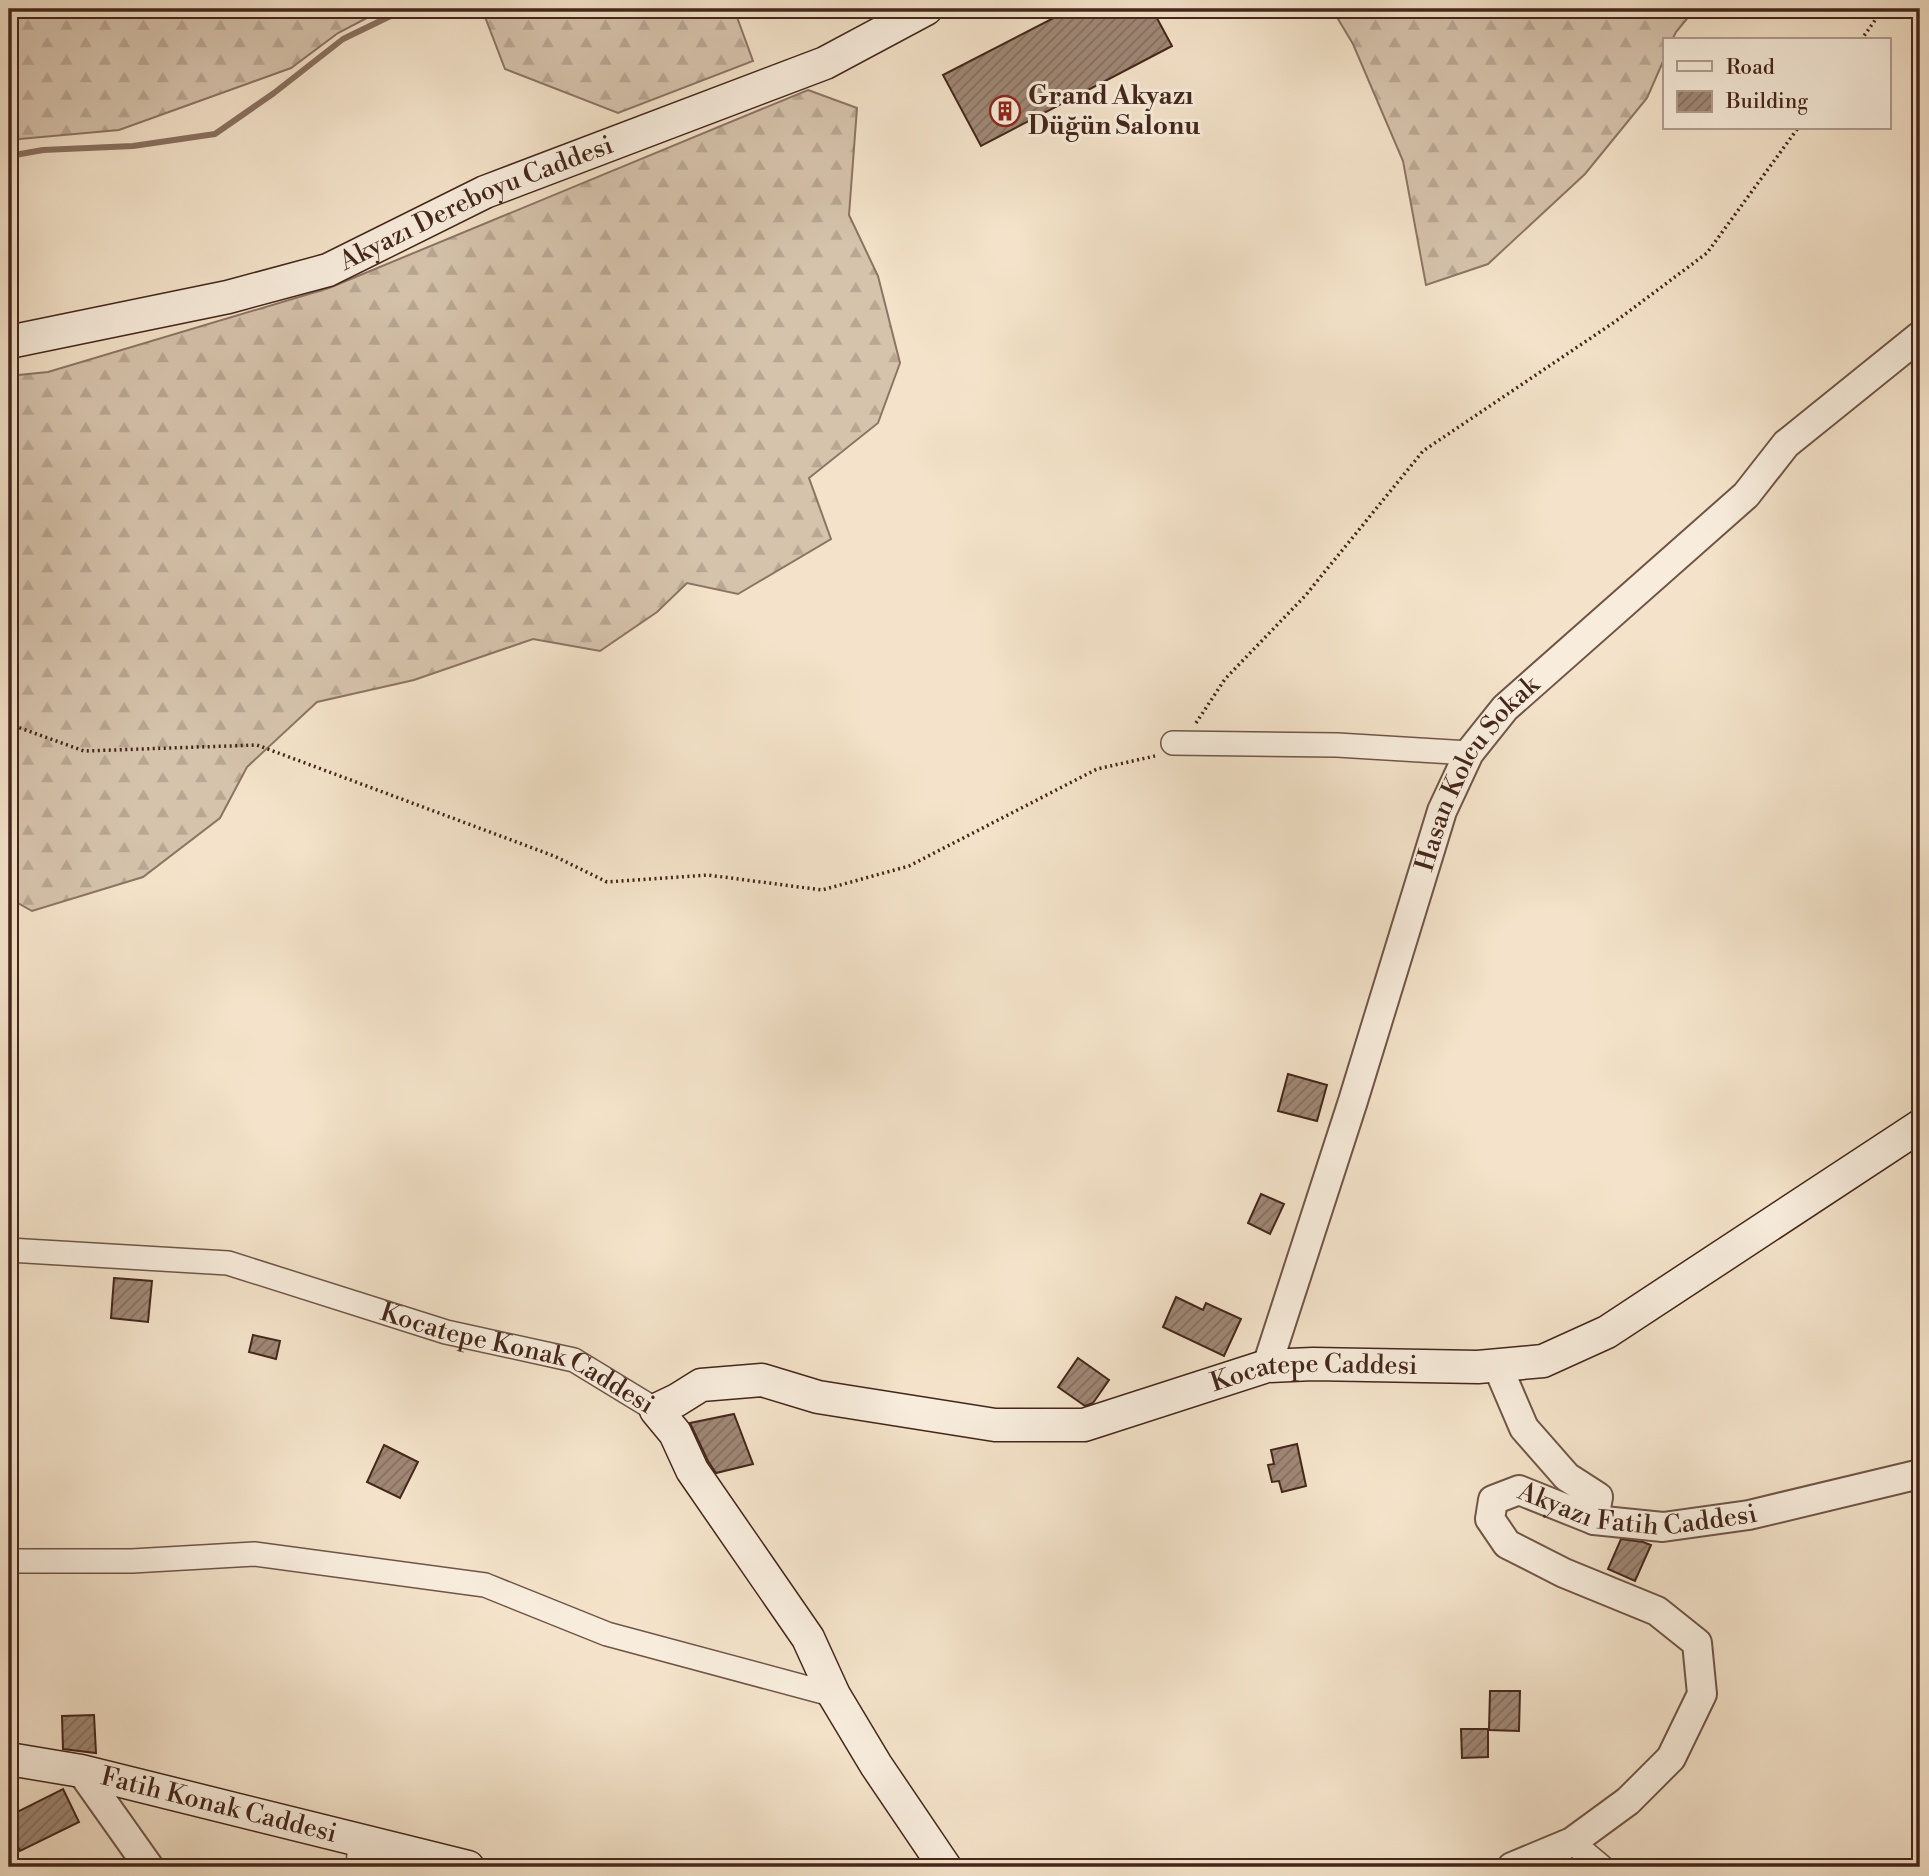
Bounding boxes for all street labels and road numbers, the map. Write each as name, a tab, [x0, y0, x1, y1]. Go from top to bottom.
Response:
street label: Akyazı Dereboyu Caddesi	[333, 129, 618, 278]
street label: Hasan Kolcu Sokak	[1408, 668, 1547, 875]
street label: Kocatepe Konak Caddesi	[376, 1296, 660, 1421]
street label: Kocatepe Caddesi	[1206, 1348, 1418, 1399]
street label: Akyazı Fatih Caddesi	[1512, 1475, 1760, 1543]
street label: Fatih Konak Caddesi	[98, 1761, 340, 1850]

